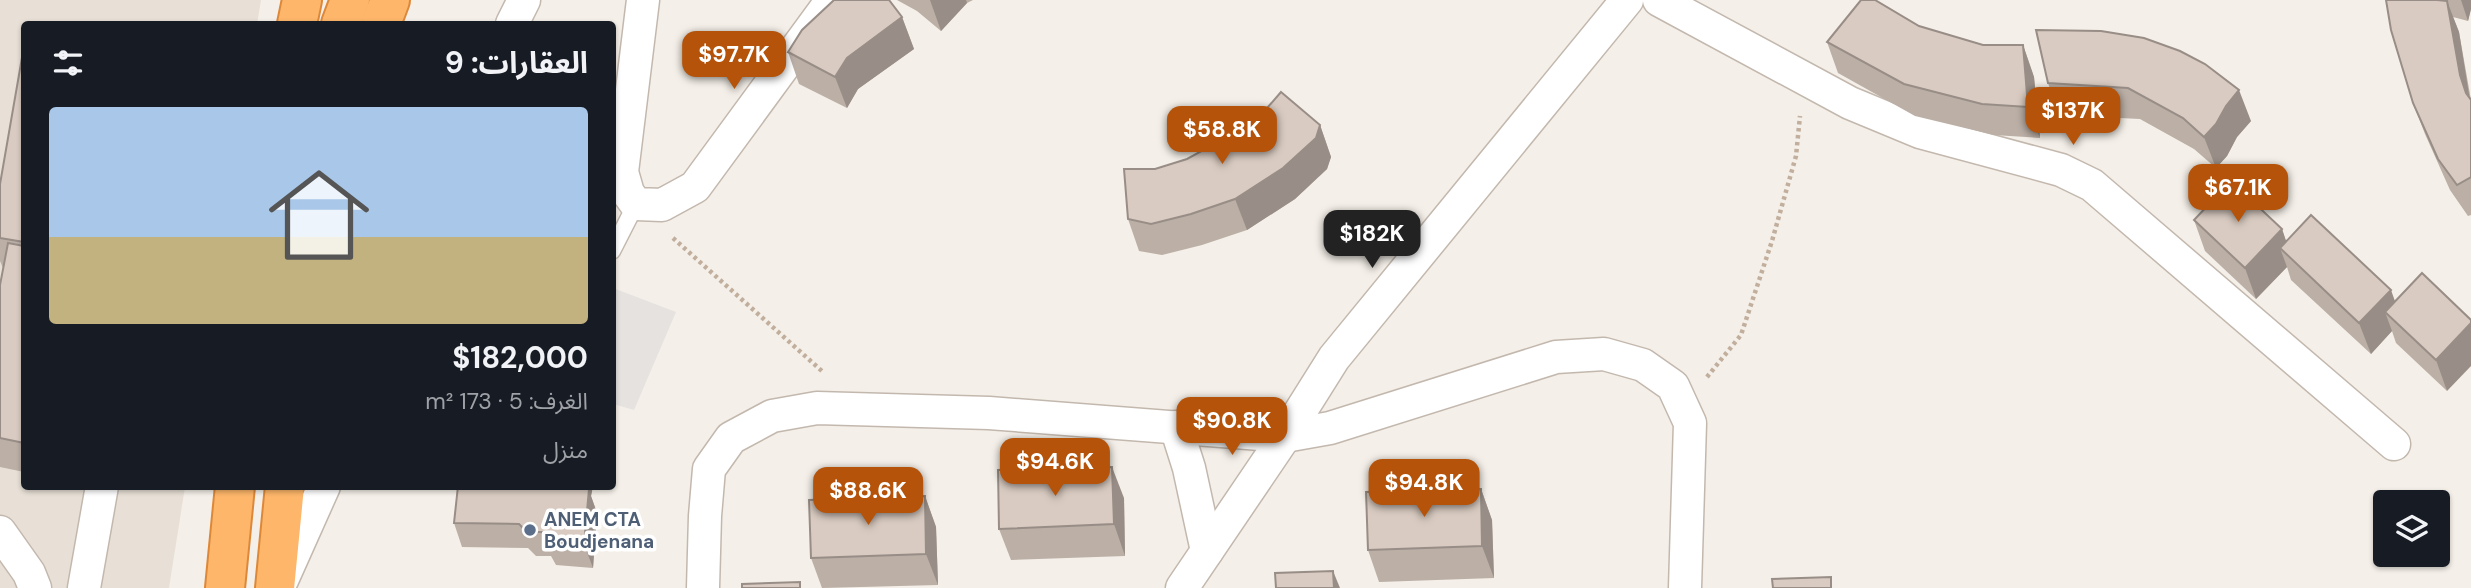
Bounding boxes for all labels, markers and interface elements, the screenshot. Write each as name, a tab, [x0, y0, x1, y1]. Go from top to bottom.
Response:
pin: $97.7K	[677, 32, 791, 91]
text: $97.7K	[698, 39, 770, 69]
text: العقارات: 9	[445, 43, 588, 82]
icon: filters	[49, 44, 87, 82]
pin: $137K	[2024, 88, 2122, 147]
text: $137K	[2041, 95, 2105, 125]
pin: $58.8K	[1165, 106, 1279, 166]
text: $58.8K	[1183, 114, 1261, 144]
icon: home	[256, 152, 382, 278]
pin: $67.1K	[2181, 164, 2295, 224]
text: $67.1K	[2204, 172, 2272, 202]
pin: $182K	[1323, 210, 1421, 270]
text: $182K	[1340, 218, 1404, 248]
text: $182,000	[452, 338, 588, 377]
text: الغرف: 5 · 173 m²	[425, 386, 588, 416]
pin: $90.8K	[1175, 398, 1289, 457]
text: $90.8K	[1192, 405, 1272, 435]
text: منزل	[543, 435, 588, 465]
pin: $94.6K	[998, 438, 1112, 498]
text: $94.6K	[1016, 446, 1094, 476]
pin: $94.8K	[1367, 460, 1481, 519]
text: $94.8K	[1385, 467, 1463, 497]
pin: $88.6K	[811, 468, 925, 527]
text: $88.6K	[829, 475, 907, 505]
map controls	[2373, 490, 2450, 567]
button: layers	[2373, 490, 2450, 567]
place label: ANEM CTA Boudjenana	[544, 507, 654, 554]
marker: ANEM CTA Boudjenana	[522, 522, 538, 538]

